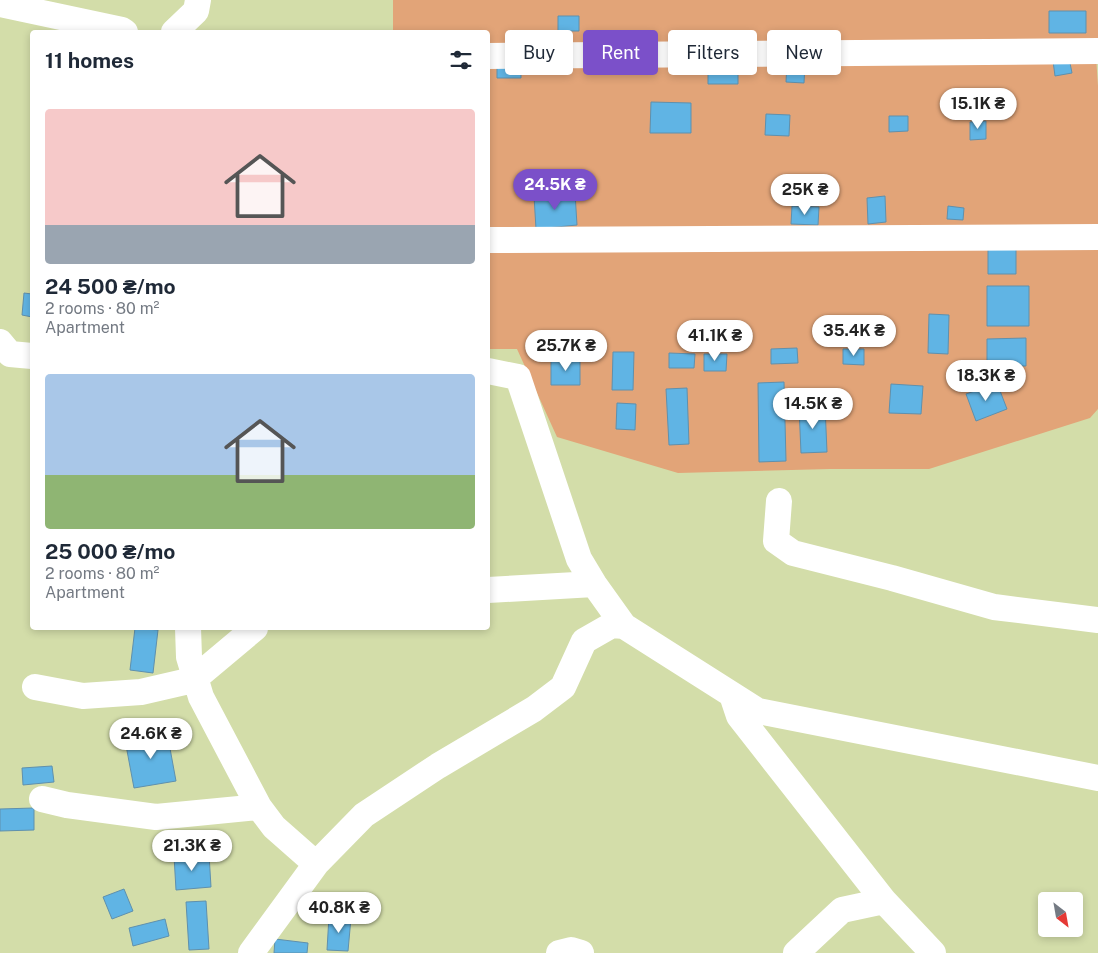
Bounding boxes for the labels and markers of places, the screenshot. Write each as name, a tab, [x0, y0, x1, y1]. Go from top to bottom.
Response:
pin: 15.1K ₴	[932, 88, 1024, 130]
pin: 24.5K ₴	[509, 168, 601, 211]
pin: 25K ₴	[770, 174, 840, 216]
pin: 35.4K ₴	[808, 314, 900, 357]
pin: 41.1K ₴	[669, 320, 761, 362]
pin: 25.7K ₴	[520, 330, 612, 372]
pin: 18.3K ₴	[940, 360, 1032, 402]
pin: 14.5K ₴	[767, 388, 859, 430]
pin: 24.6K ₴	[105, 718, 197, 760]
pin: 21.3K ₴	[146, 830, 238, 872]
pin: 40.8K ₴	[293, 892, 385, 934]

